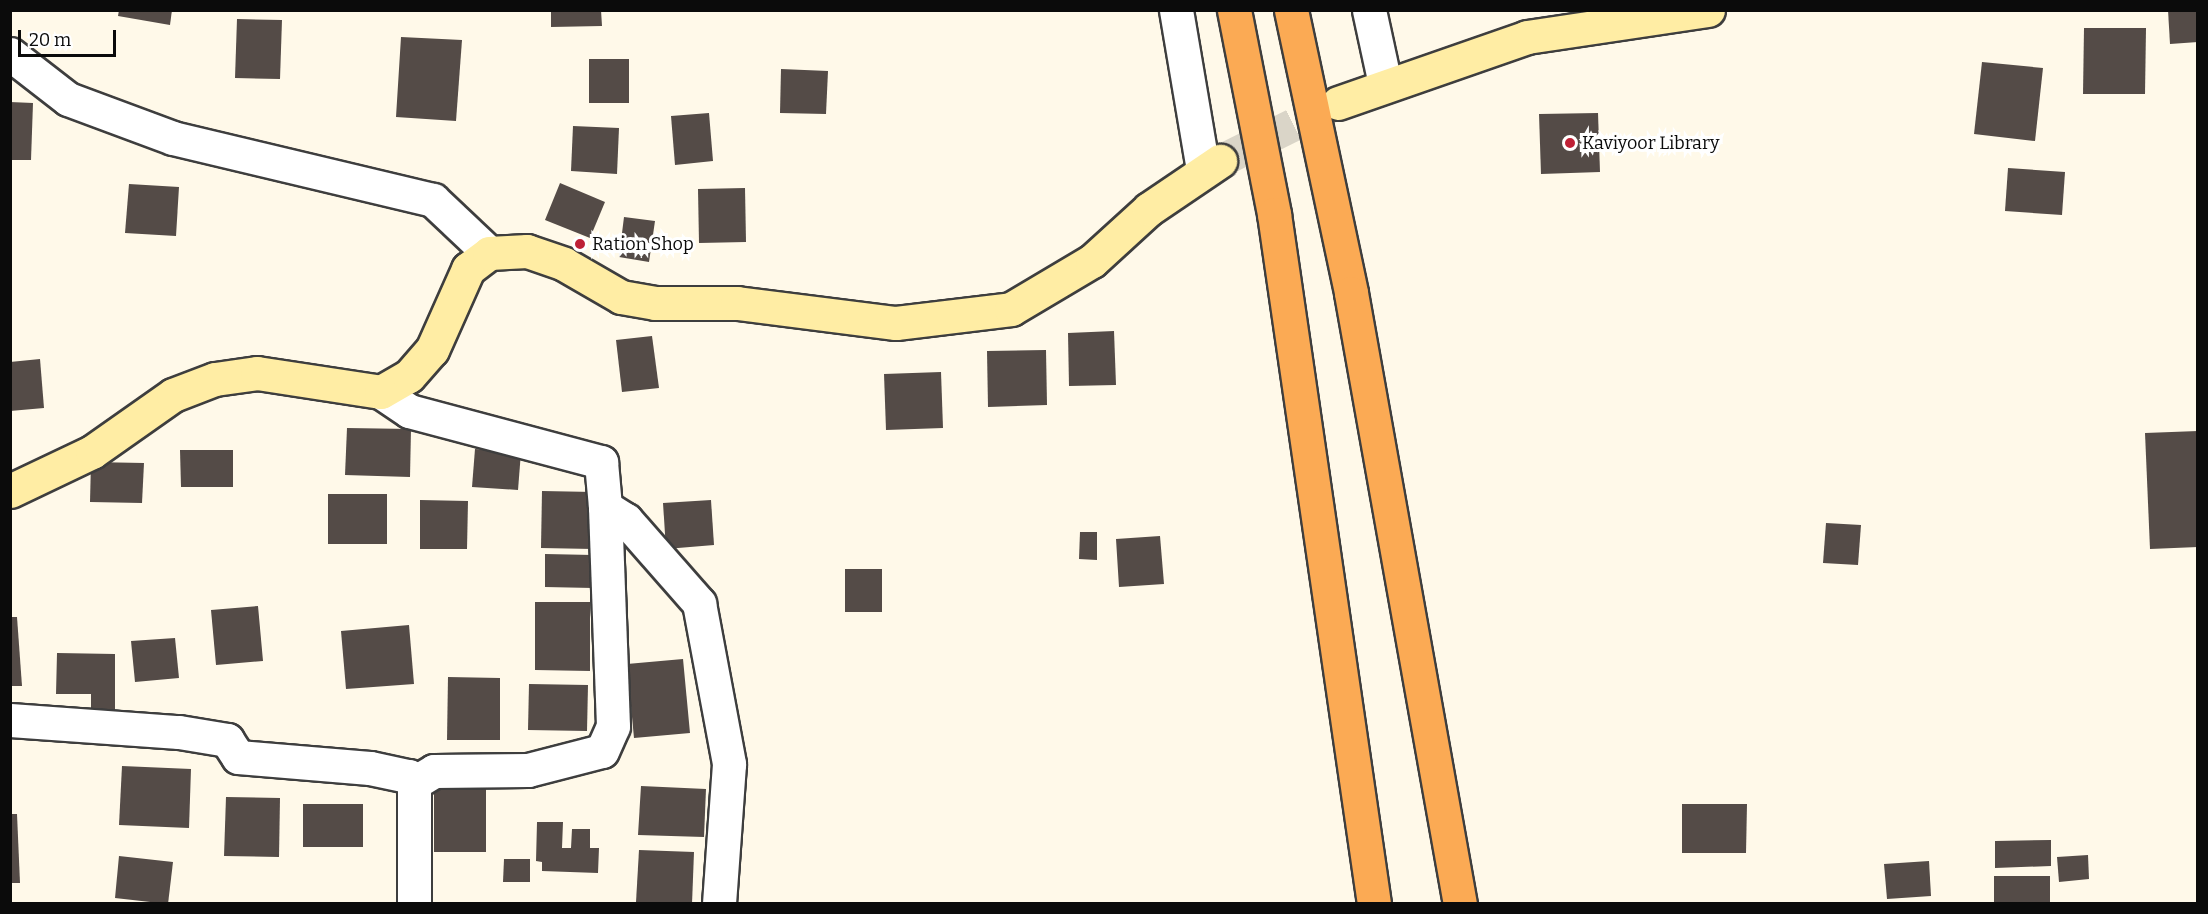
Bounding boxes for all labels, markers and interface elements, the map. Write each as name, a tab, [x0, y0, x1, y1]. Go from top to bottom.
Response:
scale bar	[21, 18, 118, 56]
text: 20 m	[29, 29, 71, 51]
place label: Kaviyoor Library	[1582, 132, 1720, 154]
marker: Kaviyoor Library	[1563, 136, 1577, 150]
place label: Ration Shop	[592, 233, 694, 255]
marker: Ration Shop	[573, 237, 587, 251]

